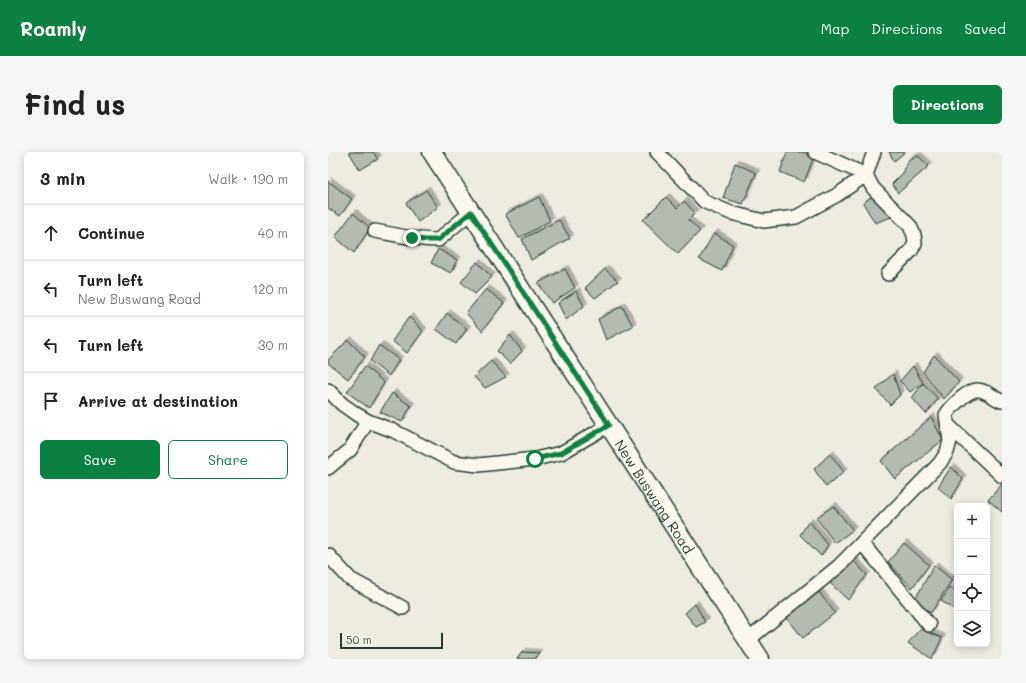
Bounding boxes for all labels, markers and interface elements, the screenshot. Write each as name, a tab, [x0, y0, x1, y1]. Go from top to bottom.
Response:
text: Roamly	[20, 16, 87, 41]
text: Map	[821, 19, 849, 38]
text: Directions	[871, 19, 942, 38]
text: Saved	[964, 19, 1006, 38]
button: Directions	[893, 85, 1002, 124]
text: Find us	[24, 86, 125, 122]
text: 3 min	[40, 167, 85, 189]
text: Walk · 190 m	[208, 170, 288, 187]
icon: ahead	[40, 222, 62, 244]
text: Continue	[78, 223, 145, 243]
text: 40 m	[258, 224, 288, 241]
route end	[403, 229, 421, 247]
text: Turn left	[78, 270, 143, 290]
icon: left	[40, 278, 62, 300]
text: 120 m	[252, 280, 288, 297]
text: New Buswang Road	[78, 290, 201, 307]
icon: left	[40, 334, 62, 356]
text: Turn left	[78, 335, 143, 355]
text: 30 m	[258, 336, 288, 353]
icon: arrive	[40, 390, 62, 412]
text: Arrive at destination	[78, 391, 238, 411]
street label: New Buswang Road	[611, 435, 699, 557]
button: Save	[40, 440, 160, 479]
button: Share	[168, 440, 288, 479]
route start	[526, 450, 544, 468]
map controls	[954, 503, 990, 647]
button: +	[954, 503, 990, 539]
button: −	[954, 539, 990, 575]
button: locate	[954, 575, 990, 611]
button: layers	[954, 611, 990, 647]
scale bar	[340, 631, 443, 650]
text: 50 m	[346, 632, 372, 647]

